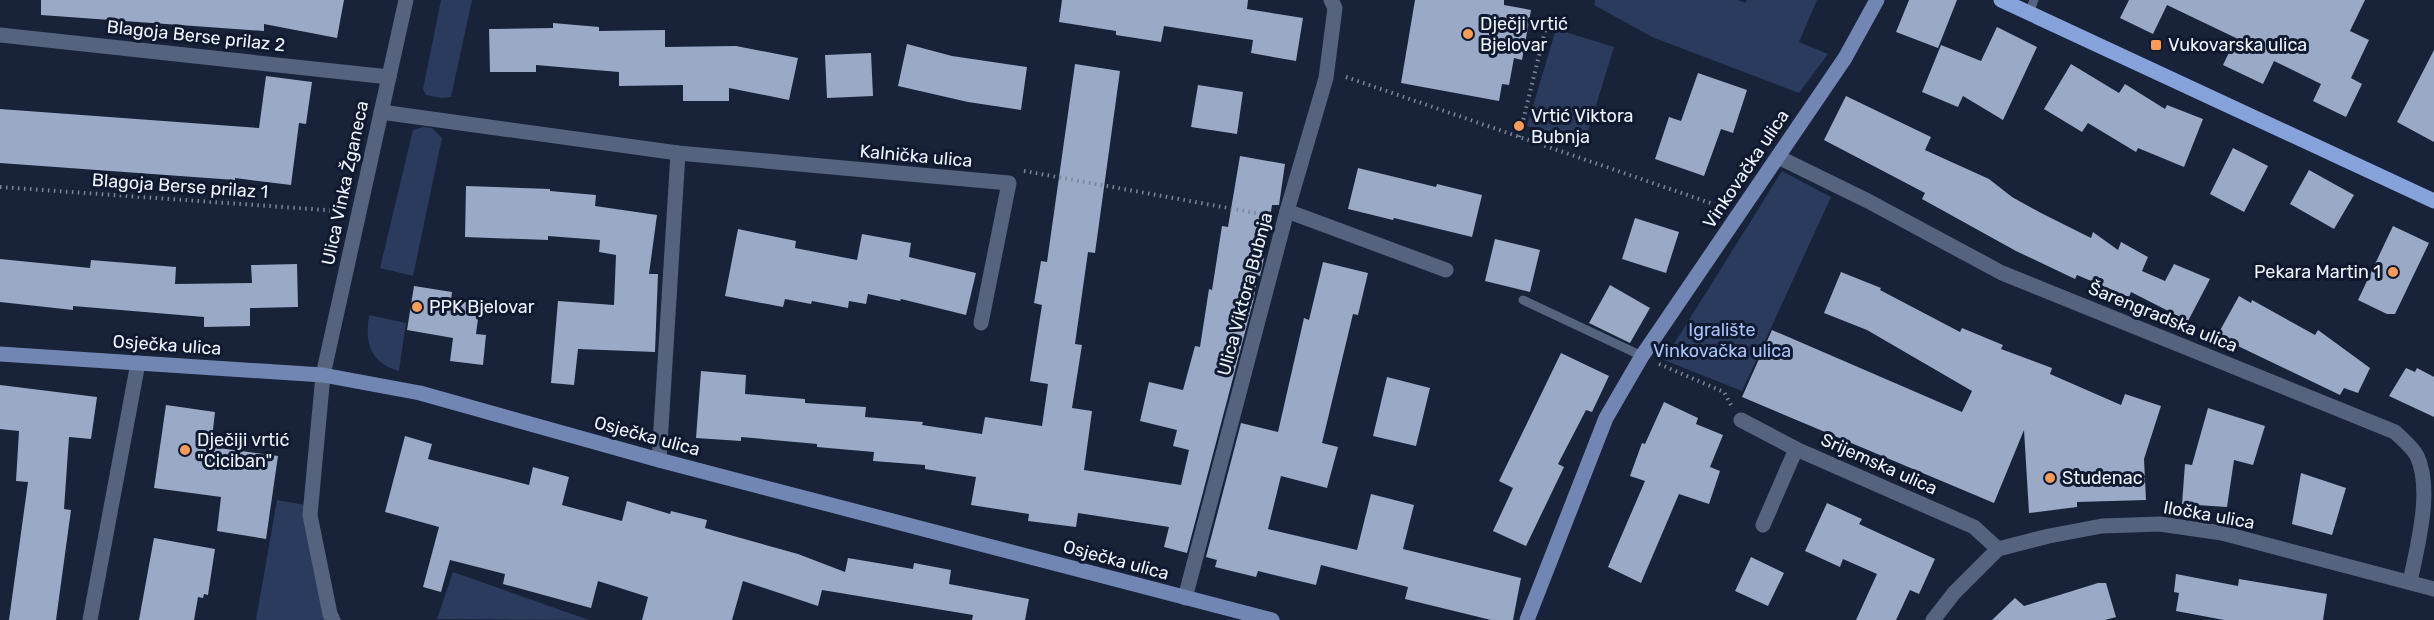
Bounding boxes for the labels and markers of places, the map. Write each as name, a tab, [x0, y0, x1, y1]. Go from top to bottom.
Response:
place label: Dječji vrtić Bjelovar	[1480, 13, 1568, 56]
marker: Dječji vrtić Bjelovar	[1461, 27, 1475, 41]
place label: Vukovarska ulica	[2168, 34, 2307, 56]
marker: Vukovarska ulica	[2149, 38, 2163, 52]
place label: Vrtić Viktora Bubnja	[1531, 105, 1634, 148]
marker: Vrtić Viktora Bubnja	[1512, 119, 1526, 133]
place label: Pekara Martin 1	[2254, 261, 2381, 283]
marker: Pekara Martin 1	[2386, 265, 2400, 279]
place label: PPK Bjelovar	[429, 296, 535, 318]
marker: PPK Bjelovar	[410, 300, 424, 314]
place label: Dječiji vrtić "Ciciban"	[197, 429, 289, 472]
marker: Dječiji vrtić "Ciciban"	[178, 443, 192, 457]
place label: Studenac	[2062, 467, 2143, 489]
marker: Studenac	[2043, 471, 2057, 485]

